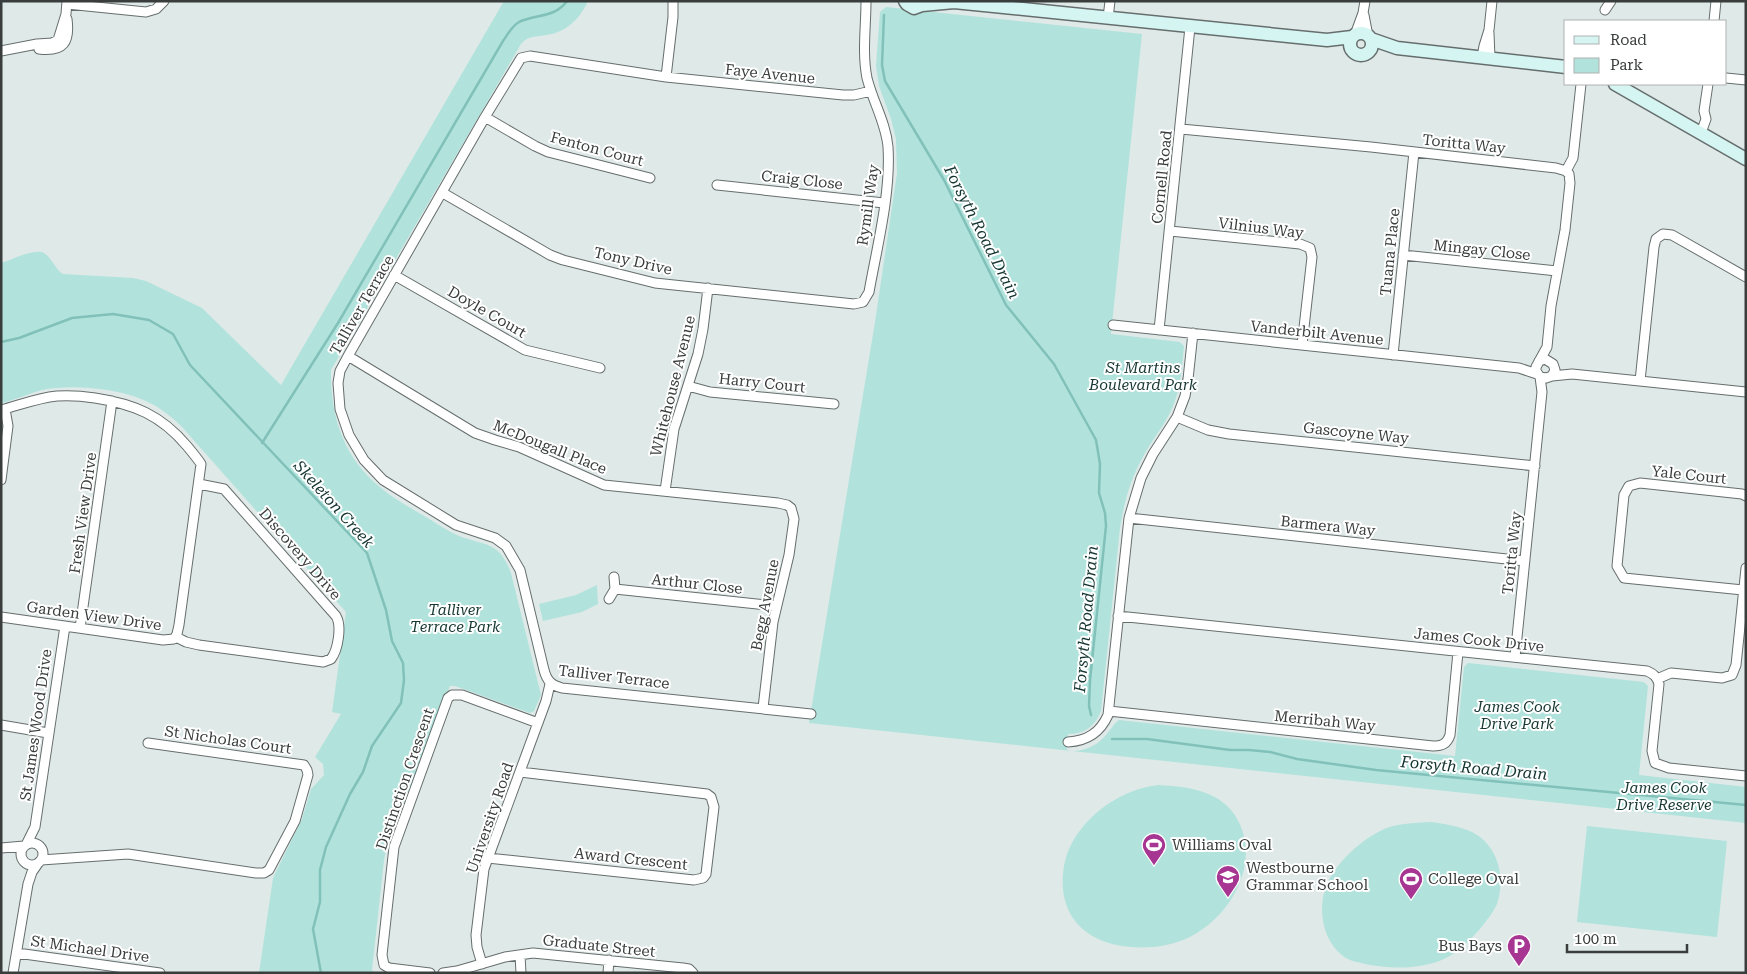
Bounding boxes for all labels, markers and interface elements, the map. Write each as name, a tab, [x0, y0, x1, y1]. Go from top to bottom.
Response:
legend	[1564, 20, 1727, 85]
text: Road	[1610, 31, 1647, 49]
text: Park	[1610, 56, 1644, 74]
street label: Faye Avenue	[724, 60, 816, 88]
street label: Fenton Court	[548, 128, 646, 170]
street label: Cornell Road	[1148, 129, 1176, 225]
street label: Toritta Way	[1421, 131, 1507, 157]
water label: Forsyth Road Drain	[940, 161, 1024, 302]
street label: Rymill Way	[853, 163, 883, 247]
street label: Craig Close	[760, 167, 844, 193]
street label: Tuana Place	[1376, 207, 1404, 297]
street label: Vilnius Way	[1217, 214, 1305, 242]
street label: Mingay Close	[1433, 236, 1531, 264]
street label: Tony Drive	[592, 243, 674, 279]
street label: Talliver Terrace	[326, 252, 398, 358]
street label: Doyle Court	[445, 282, 530, 342]
street label: Whitehouse Avenue	[647, 314, 699, 458]
street label: Vanderbilt Avenue	[1250, 317, 1384, 349]
park label: St Martins Boulevard Park	[1088, 359, 1198, 394]
street label: Harry Court	[718, 369, 807, 397]
street label: McDougall Place	[491, 416, 609, 478]
street label: Gascoyne Way	[1302, 419, 1410, 448]
street label: Fresh View Drive	[66, 451, 100, 575]
water label: Skeleton Creek	[289, 456, 378, 552]
street label: Yale Court	[1651, 462, 1728, 488]
street label: Discovery Drive	[255, 504, 345, 604]
street label: Toritta Way	[1499, 510, 1525, 596]
street label: Barmera Way	[1280, 512, 1376, 540]
water label: Forsyth Road Drain	[1070, 545, 1102, 694]
street label: Begg Avenue	[747, 558, 783, 652]
street label: Arthur Close	[651, 570, 743, 598]
street label: Garden View Drive	[25, 598, 163, 634]
park label: Talliver Terrace Park	[410, 601, 501, 636]
street label: James Cook Drive	[1413, 624, 1545, 656]
street label: St James Wood Drive	[16, 648, 56, 802]
street label: Talliver Terrace	[557, 661, 671, 693]
park label: James Cook Drive Park	[1473, 698, 1560, 733]
street label: Distinction Crescent	[372, 705, 438, 852]
street label: Merribah Way	[1273, 707, 1377, 735]
street label: St Nicholas Court	[163, 722, 293, 758]
water label: Forsyth Road Drain	[1399, 752, 1548, 784]
street label: University Road	[463, 760, 518, 876]
park label: James Cook Drive Reserve	[1615, 779, 1712, 814]
sports icon: Williams Oval	[1141, 832, 1167, 866]
place label: Williams Oval	[1172, 836, 1272, 854]
street label: Award Crescent	[573, 844, 689, 874]
place label: Westbourne Grammar School	[1246, 859, 1368, 894]
school or university icon: Westbourne Grammar School	[1215, 864, 1241, 898]
sports icon: College Oval	[1398, 866, 1424, 900]
place label: College Oval	[1428, 870, 1519, 888]
scale bar	[1567, 922, 1687, 954]
text: 100 m	[1574, 930, 1617, 948]
street label: Graduate Street	[542, 931, 657, 961]
street label: St Michael Drive	[30, 932, 150, 966]
parking icon: Bus Bays	[1506, 933, 1532, 967]
place label: Bus Bays	[1438, 937, 1502, 955]

